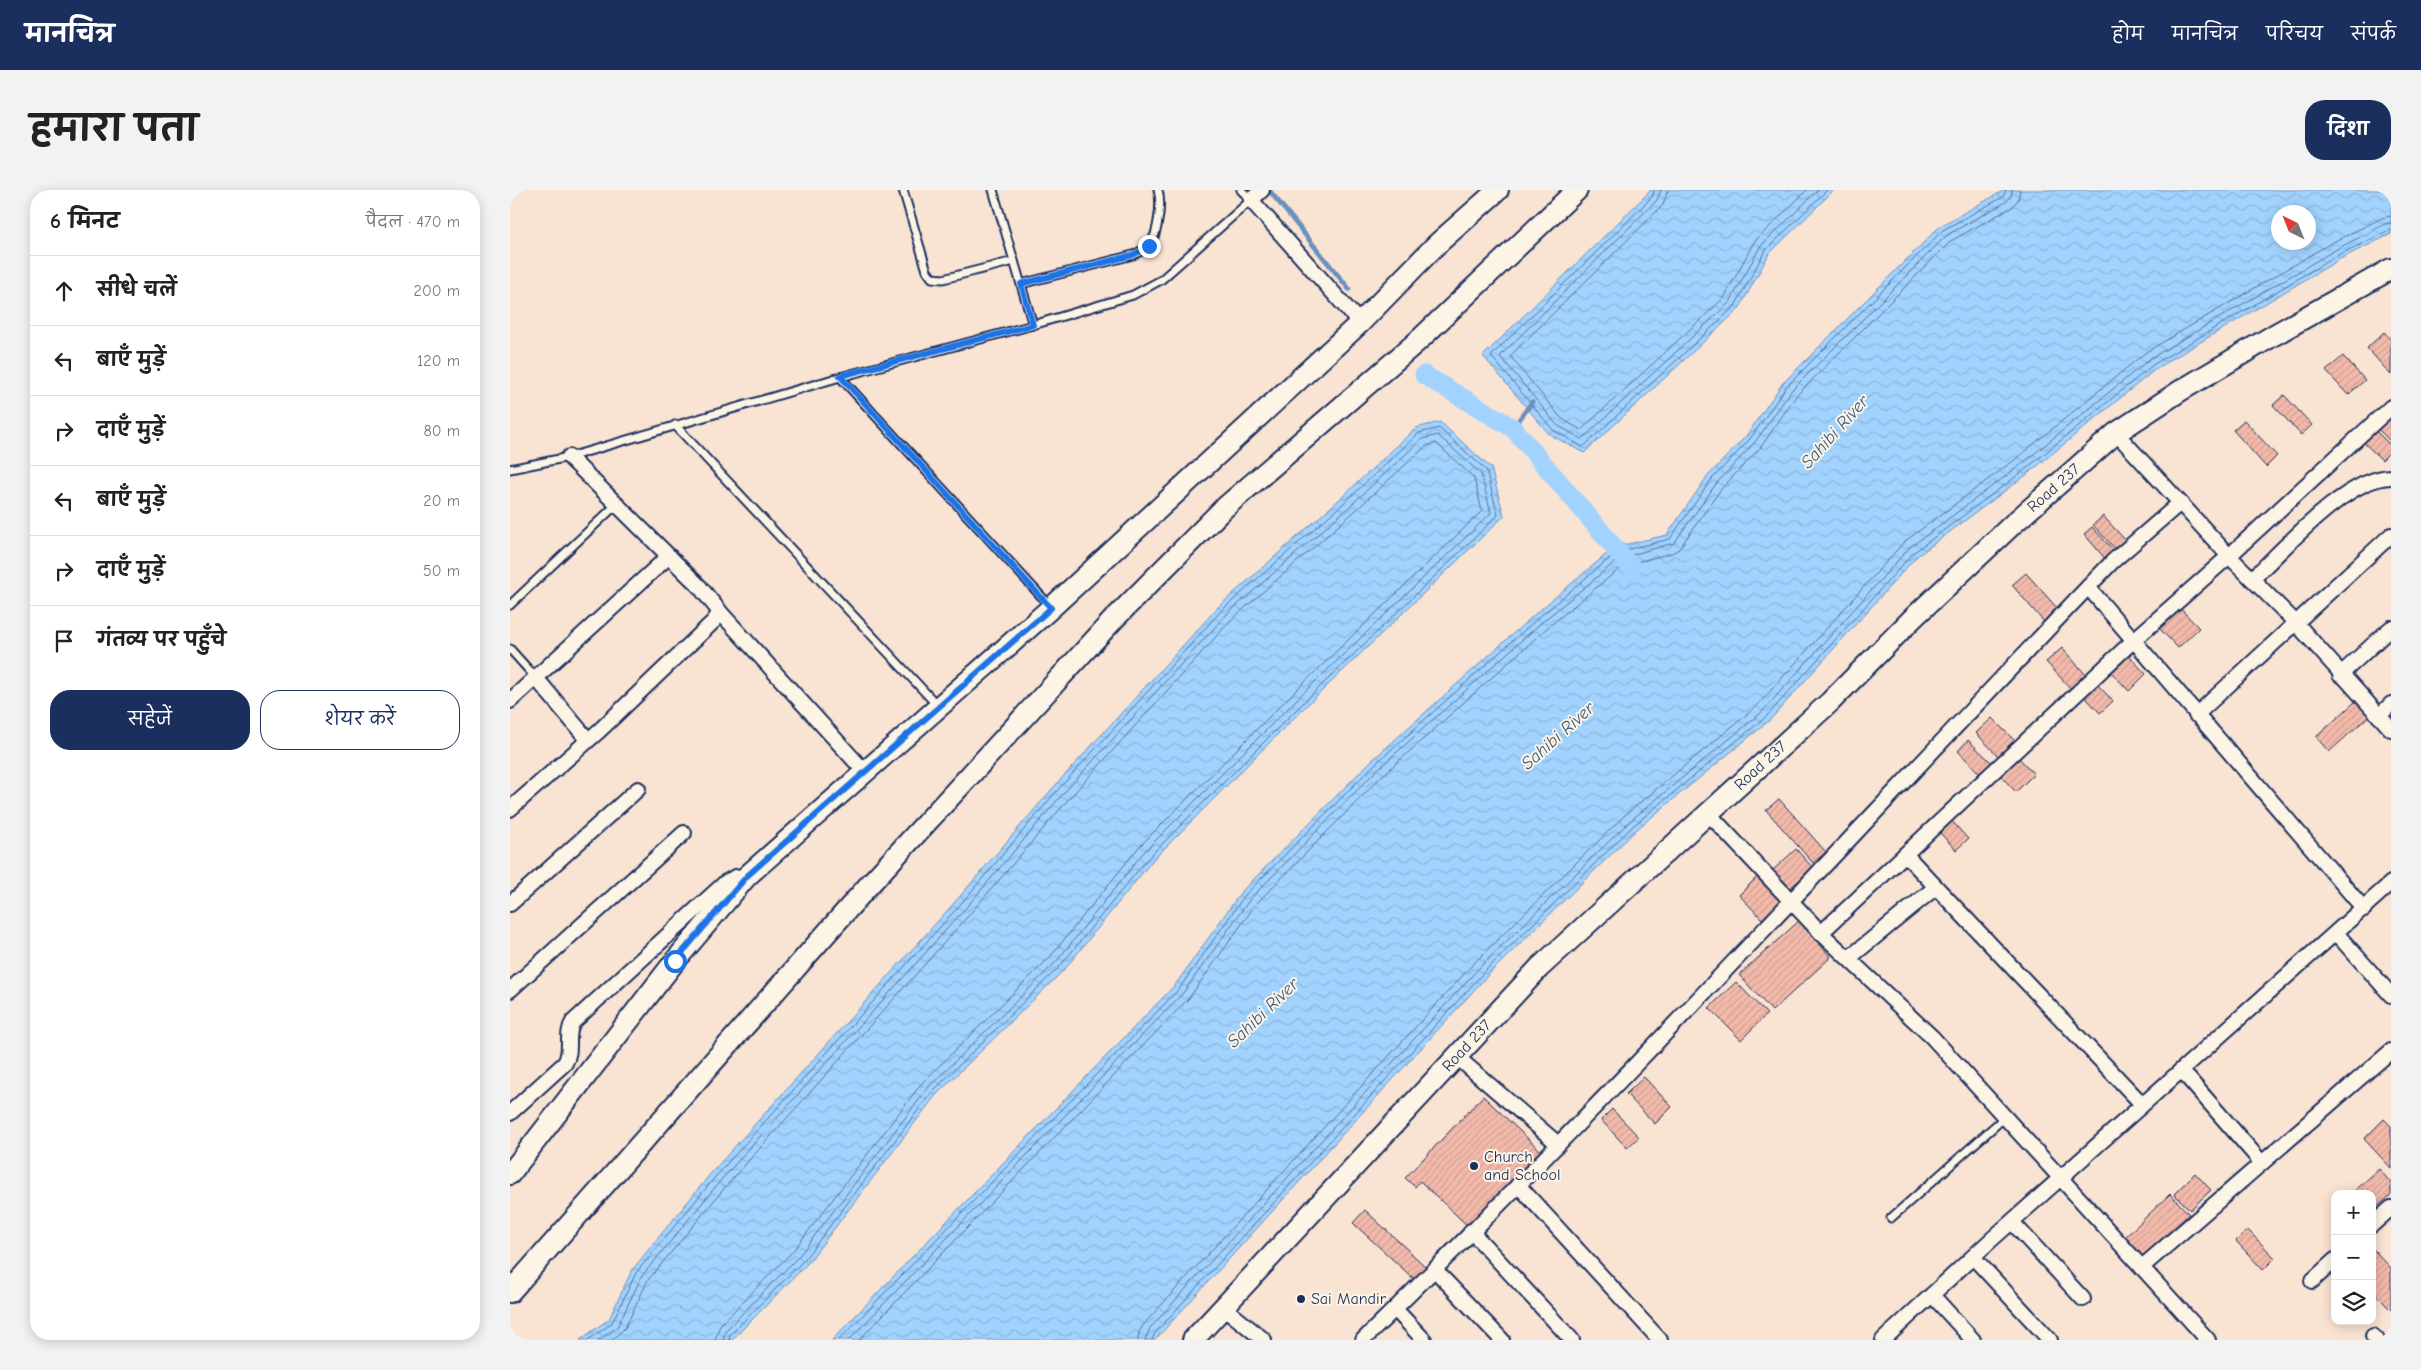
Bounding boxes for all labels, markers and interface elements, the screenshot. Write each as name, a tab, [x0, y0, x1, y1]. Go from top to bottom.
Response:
text: मानचित्र	[25, 20, 114, 48]
text: होम	[2112, 24, 2144, 45]
text: मानचित्र	[2172, 24, 2238, 45]
text: परिचय	[2266, 24, 2323, 45]
text: संपर्क	[2351, 24, 2396, 45]
button: दिशा	[2305, 100, 2391, 160]
text: हमारा पता	[30, 108, 198, 149]
north arrow	[2271, 205, 2316, 250]
text: 6 मिनट	[50, 209, 119, 233]
text: पैदल · 470 m	[366, 213, 460, 231]
route end	[1138, 235, 1161, 258]
icon: ahead	[50, 277, 78, 305]
text: सीधे चलें	[97, 279, 177, 301]
text: 200 m	[414, 282, 460, 300]
icon: left	[50, 347, 78, 375]
text: बाएँ मुड़ें	[97, 349, 166, 371]
text: 120 m	[417, 352, 460, 370]
water label: Sahibi River	[1797, 390, 1874, 473]
icon: right	[50, 417, 78, 445]
text: दाएँ मुड़ें	[97, 419, 165, 441]
text: 80 m	[423, 422, 460, 440]
street label: Road 237	[2024, 460, 2084, 516]
icon: left	[50, 487, 78, 515]
text: बाएँ मुड़ें	[97, 489, 166, 511]
text: 20 m	[423, 492, 460, 510]
icon: right	[50, 557, 78, 585]
text: दाएँ मुड़ें	[97, 559, 165, 581]
text: 50 m	[423, 562, 460, 580]
icon: arrive	[50, 627, 78, 655]
text: गंतव्य पर पहुँचे	[97, 629, 226, 651]
button: सहेजें	[50, 690, 250, 750]
button: शेयर करें	[260, 690, 460, 750]
water label: Sahibi River	[1517, 697, 1600, 774]
street label: Road 237	[1731, 737, 1790, 794]
route start	[664, 950, 687, 973]
water label: Sahibi River	[1223, 973, 1304, 1052]
street label: Road 237	[1438, 1016, 1495, 1075]
place label: Church and School	[1484, 1148, 1560, 1184]
marker: Church and School	[1468, 1160, 1480, 1172]
map controls	[2331, 1190, 2376, 1325]
button: +	[2331, 1190, 2376, 1235]
button: −	[2331, 1235, 2376, 1280]
button: layers	[2331, 1280, 2376, 1325]
place label: Sai Mandir	[1311, 1290, 1387, 1308]
marker: Sai Mandir	[1295, 1293, 1307, 1305]

